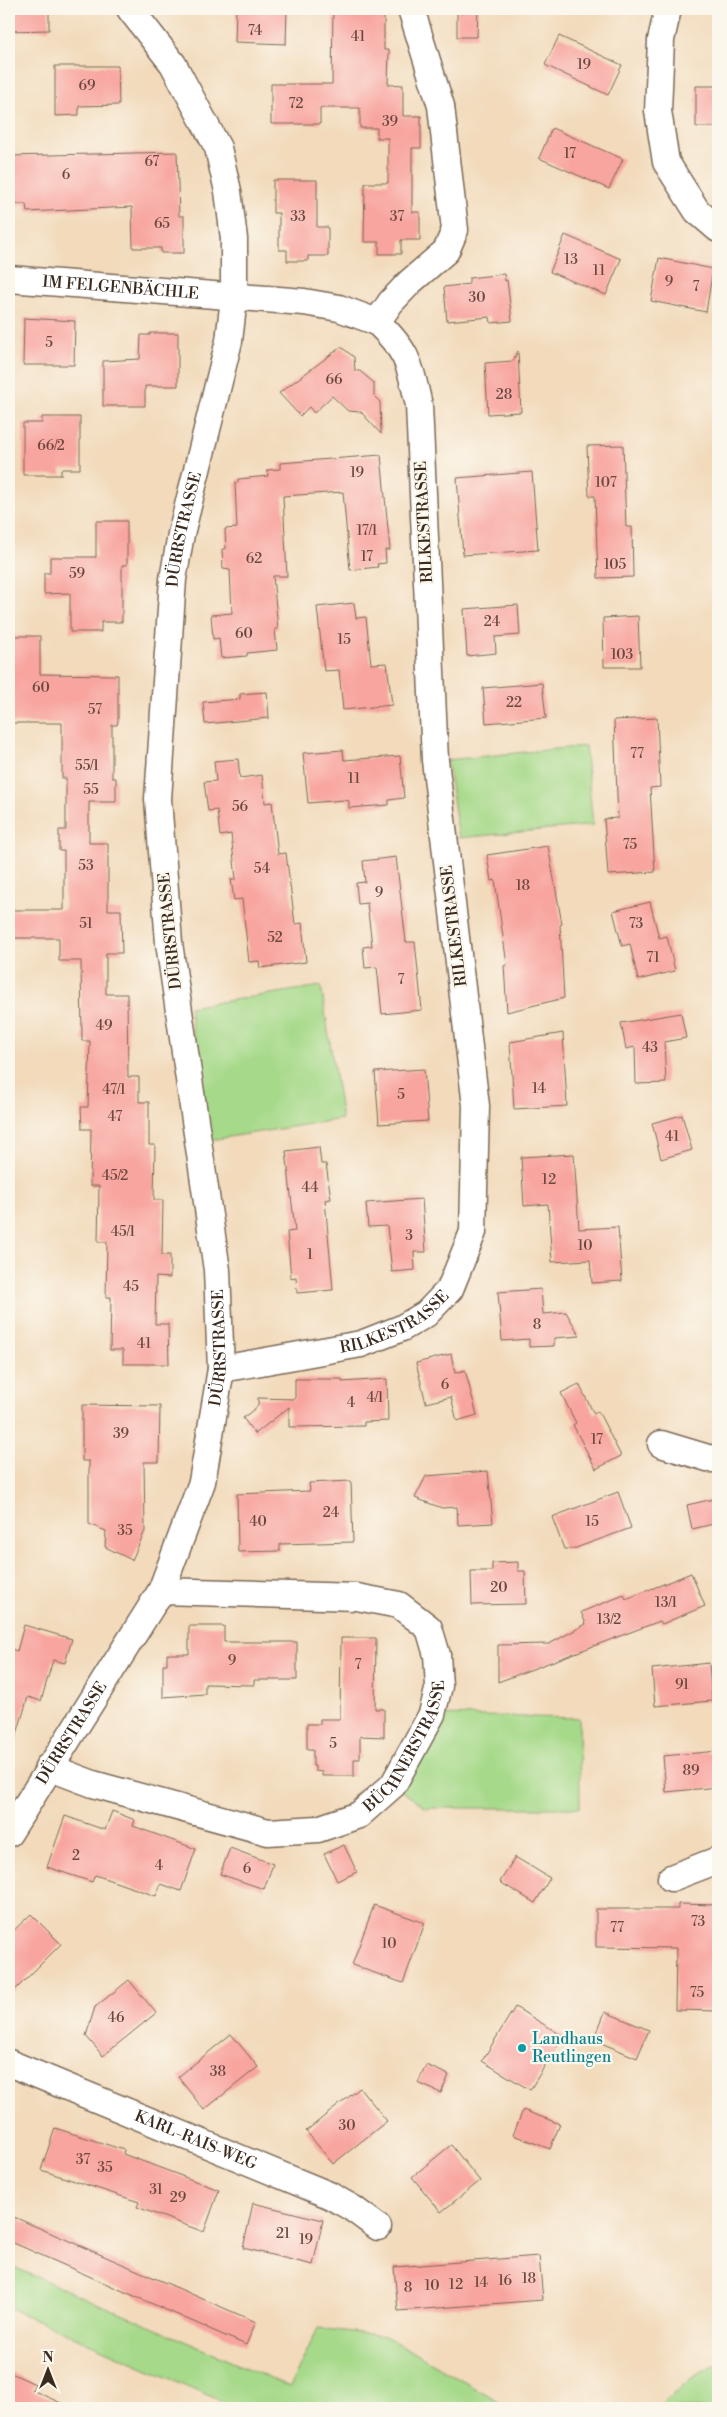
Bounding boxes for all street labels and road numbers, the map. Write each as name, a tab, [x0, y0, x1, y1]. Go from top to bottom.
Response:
street label: IM FELGENBÄCHLE	[42, 272, 200, 304]
street label: RILKESTRASSE	[411, 460, 437, 584]
street label: DÜRRSTRASSE	[162, 470, 206, 588]
street label: RILKESTRASSE	[437, 864, 471, 988]
street label: DÜRRSTRASSE	[152, 872, 186, 991]
street label: RILKESTRASSE	[338, 1286, 453, 1358]
street label: DÜRRSTRASSE	[205, 1289, 231, 1408]
street label: DÜRRSTRASSE	[32, 1678, 111, 1788]
street label: BÜCHNERSTRASSE	[358, 1680, 449, 1817]
street label: KARL-RAIS-WEG	[132, 2106, 260, 2174]

